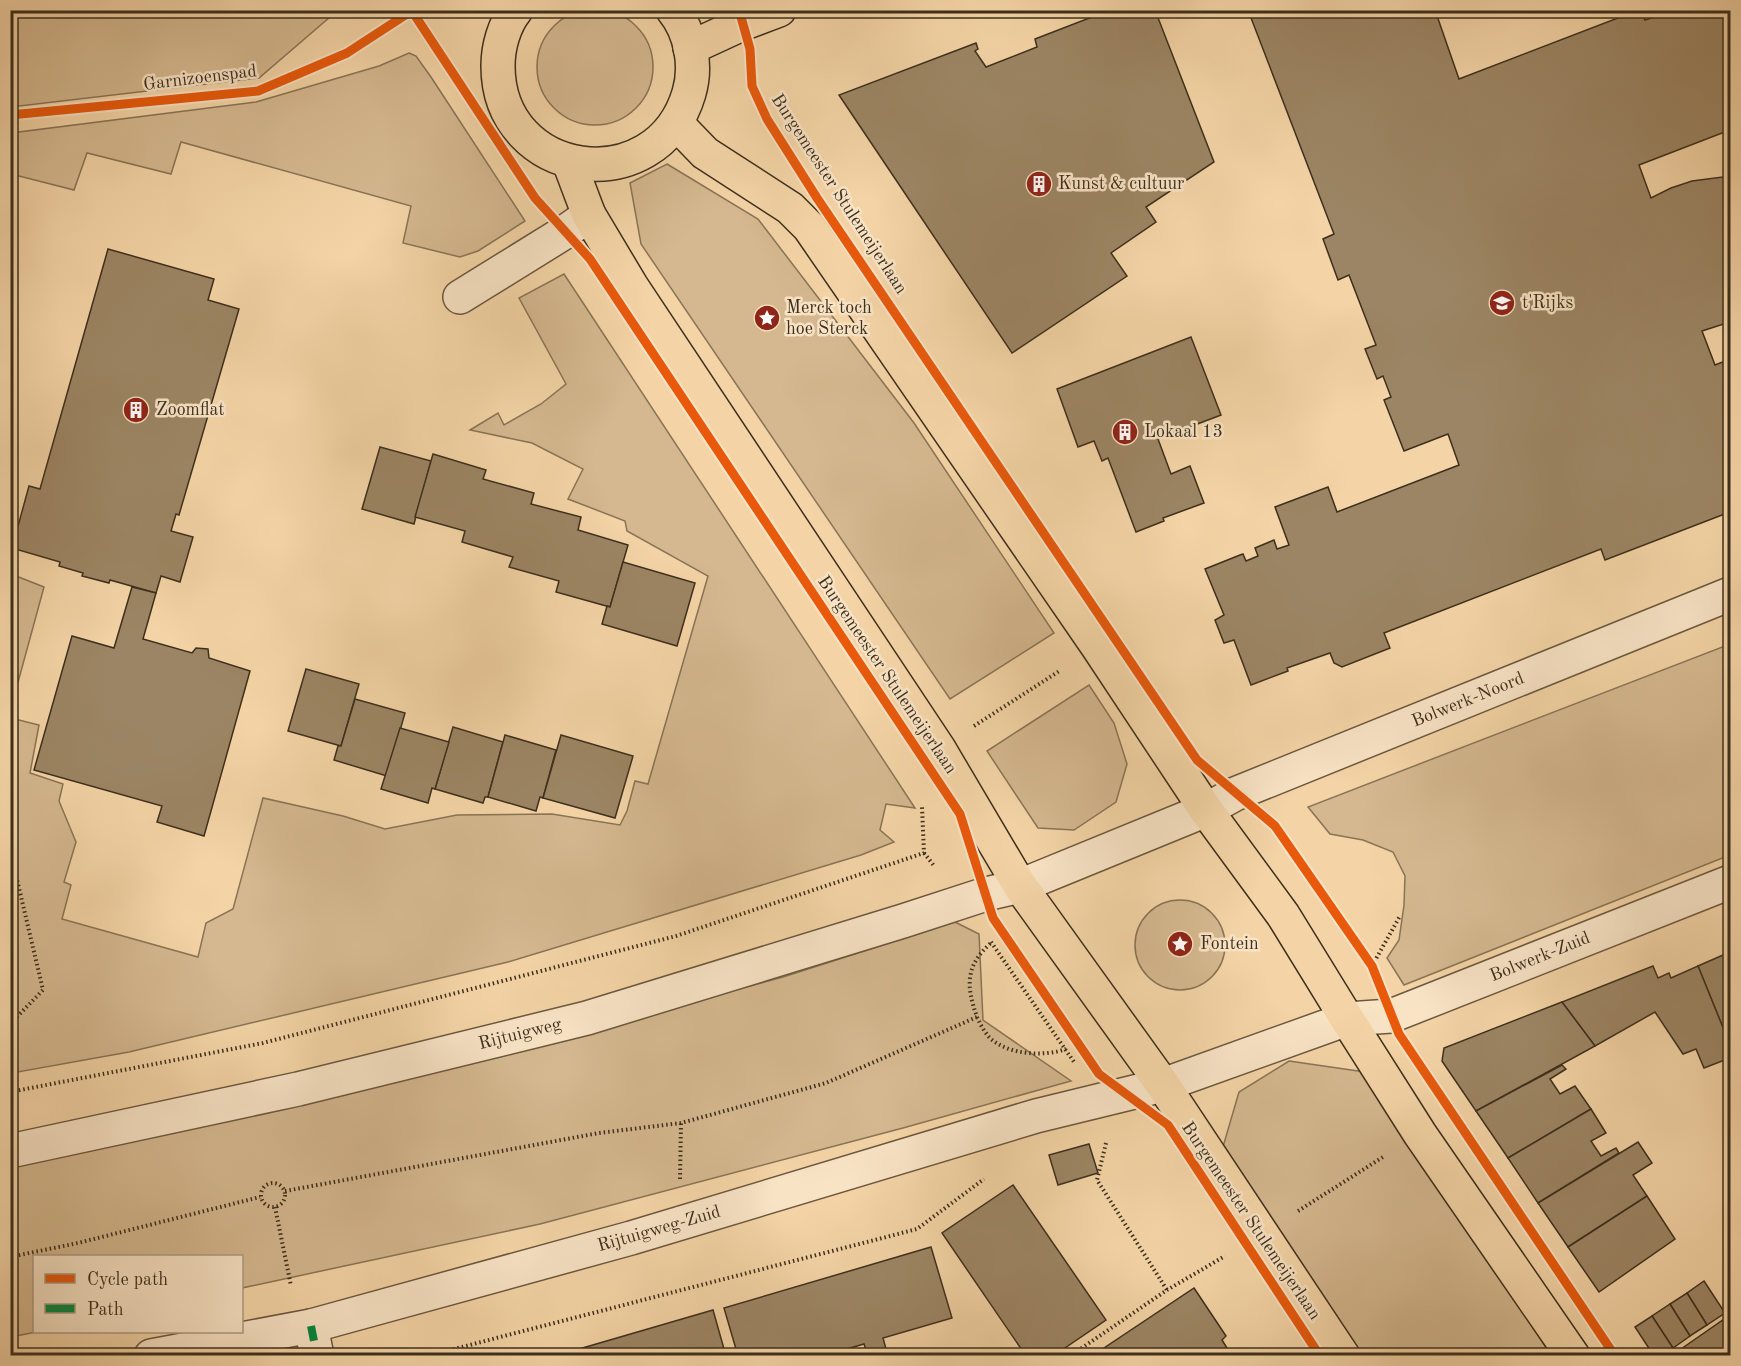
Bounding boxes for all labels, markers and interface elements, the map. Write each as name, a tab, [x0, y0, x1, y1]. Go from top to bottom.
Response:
street label: Garnizoenspad	[142, 62, 258, 94]
street label: Burgemeester Stulemeijerlaan	[768, 91, 911, 297]
building icon: Kunst & cultuur	[1024, 169, 1054, 199]
place label: Kunst & cultuur	[1058, 175, 1185, 193]
school or university icon: t'Rijks	[1487, 288, 1517, 318]
place label: t'Rijks	[1522, 294, 1573, 312]
place label: Merck toch hoe Sterck	[786, 299, 872, 338]
place icon: Merck toch hoe Sterck	[752, 303, 782, 333]
building icon: Zoomflat	[121, 395, 151, 425]
place label: Zoomflat	[156, 401, 225, 419]
building icon: Lokaal 13	[1110, 417, 1140, 447]
place label: Lokaal 13	[1144, 423, 1223, 441]
street label: Burgemeester Stulemeijerlaan	[814, 573, 960, 777]
street label: Bolwerk-Noord	[1409, 669, 1527, 731]
place icon: Fontein	[1165, 929, 1195, 959]
street label: Bolwerk-Zuid	[1487, 929, 1593, 985]
place label: Fontein	[1200, 935, 1259, 953]
street label: Rijtuigweg	[477, 1015, 564, 1053]
street label: Burgemeester Stulemeijerlaan	[1178, 1119, 1324, 1323]
street label: Rijtuigweg-Zuid	[595, 1203, 723, 1255]
legend	[33, 1255, 243, 1333]
text: Cycle path	[87, 1271, 168, 1289]
text: Path	[87, 1301, 124, 1319]

